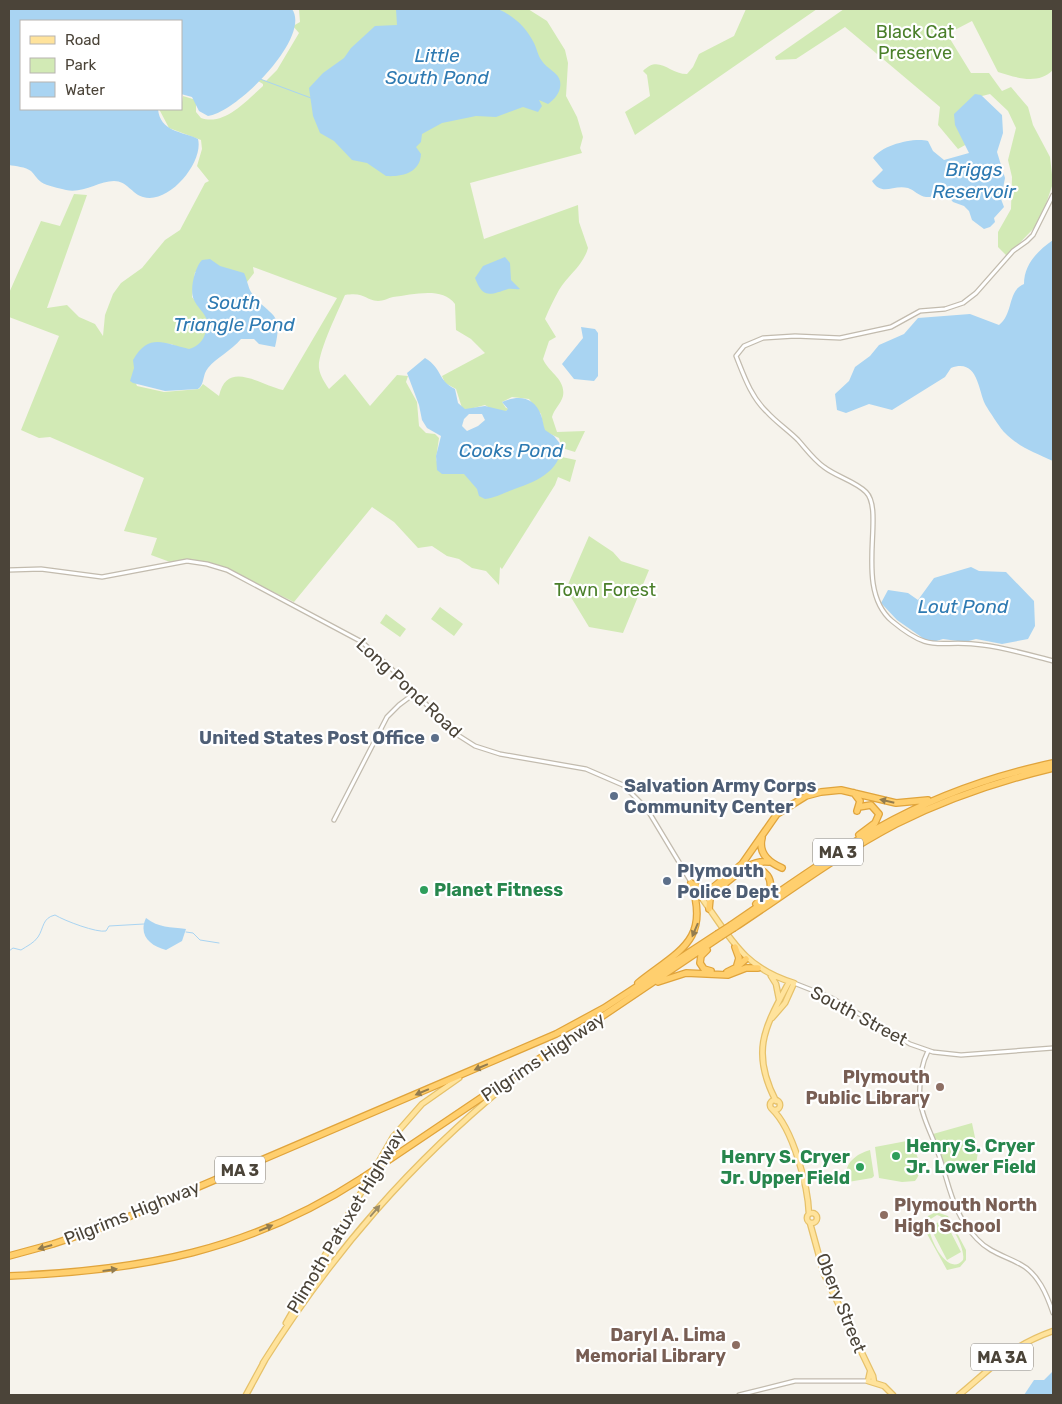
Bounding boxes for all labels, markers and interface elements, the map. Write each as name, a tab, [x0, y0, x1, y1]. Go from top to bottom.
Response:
legend	[20, 20, 182, 110]
park label: Black Cat Preserve	[876, 21, 954, 64]
text: Road	[65, 31, 101, 49]
water label: Little South Pond	[385, 44, 490, 89]
text: Park	[65, 56, 96, 74]
text: Water	[65, 81, 105, 99]
water label: Briggs Reservoir	[932, 158, 1016, 203]
water label: South Triangle Pond	[173, 291, 295, 336]
water label: Cooks Pond	[459, 439, 564, 462]
park label: Town Forest	[554, 579, 656, 601]
water label: Lout Pond	[918, 595, 1009, 618]
street label: Long Pond Road	[351, 633, 467, 743]
place label: United States Post Office	[199, 727, 425, 749]
marker: United States Post Office	[429, 732, 441, 744]
place label: Salvation Army Corps Community Center	[624, 775, 817, 818]
marker: Salvation Army Corps Community Center	[608, 790, 620, 802]
one-way arrow	[880, 797, 895, 805]
road number: MA 3	[813, 839, 863, 866]
place label: Plymouth Police Dept	[677, 860, 779, 903]
marker: Plymouth Police Dept	[661, 875, 673, 887]
place label: Planet Fitness	[434, 879, 563, 901]
marker: Planet Fitness	[418, 884, 430, 896]
one-way arrow	[690, 923, 698, 937]
street label: South Street	[807, 981, 911, 1051]
street label: Pilgrims Highway	[477, 1007, 609, 1107]
one-way arrow	[474, 1064, 488, 1072]
place label: Plymouth Public Library	[805, 1066, 930, 1109]
marker: Plymouth Public Library	[934, 1081, 946, 1093]
one-way arrow	[414, 1088, 429, 1096]
street label: Plimoth Patuxet Highway	[282, 1125, 410, 1317]
place label: Henry S. Cryer Jr. Lower Field	[906, 1135, 1036, 1178]
place label: Henry S. Cryer Jr. Upper Field	[720, 1146, 850, 1189]
marker: Henry S. Cryer Jr. Lower Field	[890, 1150, 902, 1162]
road number: MA 3	[215, 1156, 265, 1184]
marker: Henry S. Cryer Jr. Upper Field	[854, 1161, 866, 1173]
street label: Pilgrims Highway	[61, 1176, 203, 1250]
place label: Plymouth North High School	[894, 1194, 1037, 1237]
one-way arrow	[369, 1204, 380, 1217]
marker: Plymouth North High School	[878, 1209, 890, 1221]
one-way arrow	[259, 1224, 273, 1232]
one-way arrow	[38, 1243, 53, 1251]
street label: Obery Street	[811, 1250, 871, 1356]
one-way arrow	[102, 1266, 118, 1274]
place label: Daryl A. Lima Memorial Library	[575, 1324, 726, 1367]
marker: Daryl A. Lima Memorial Library	[730, 1339, 742, 1351]
road number: MA 3A	[971, 1344, 1033, 1370]

